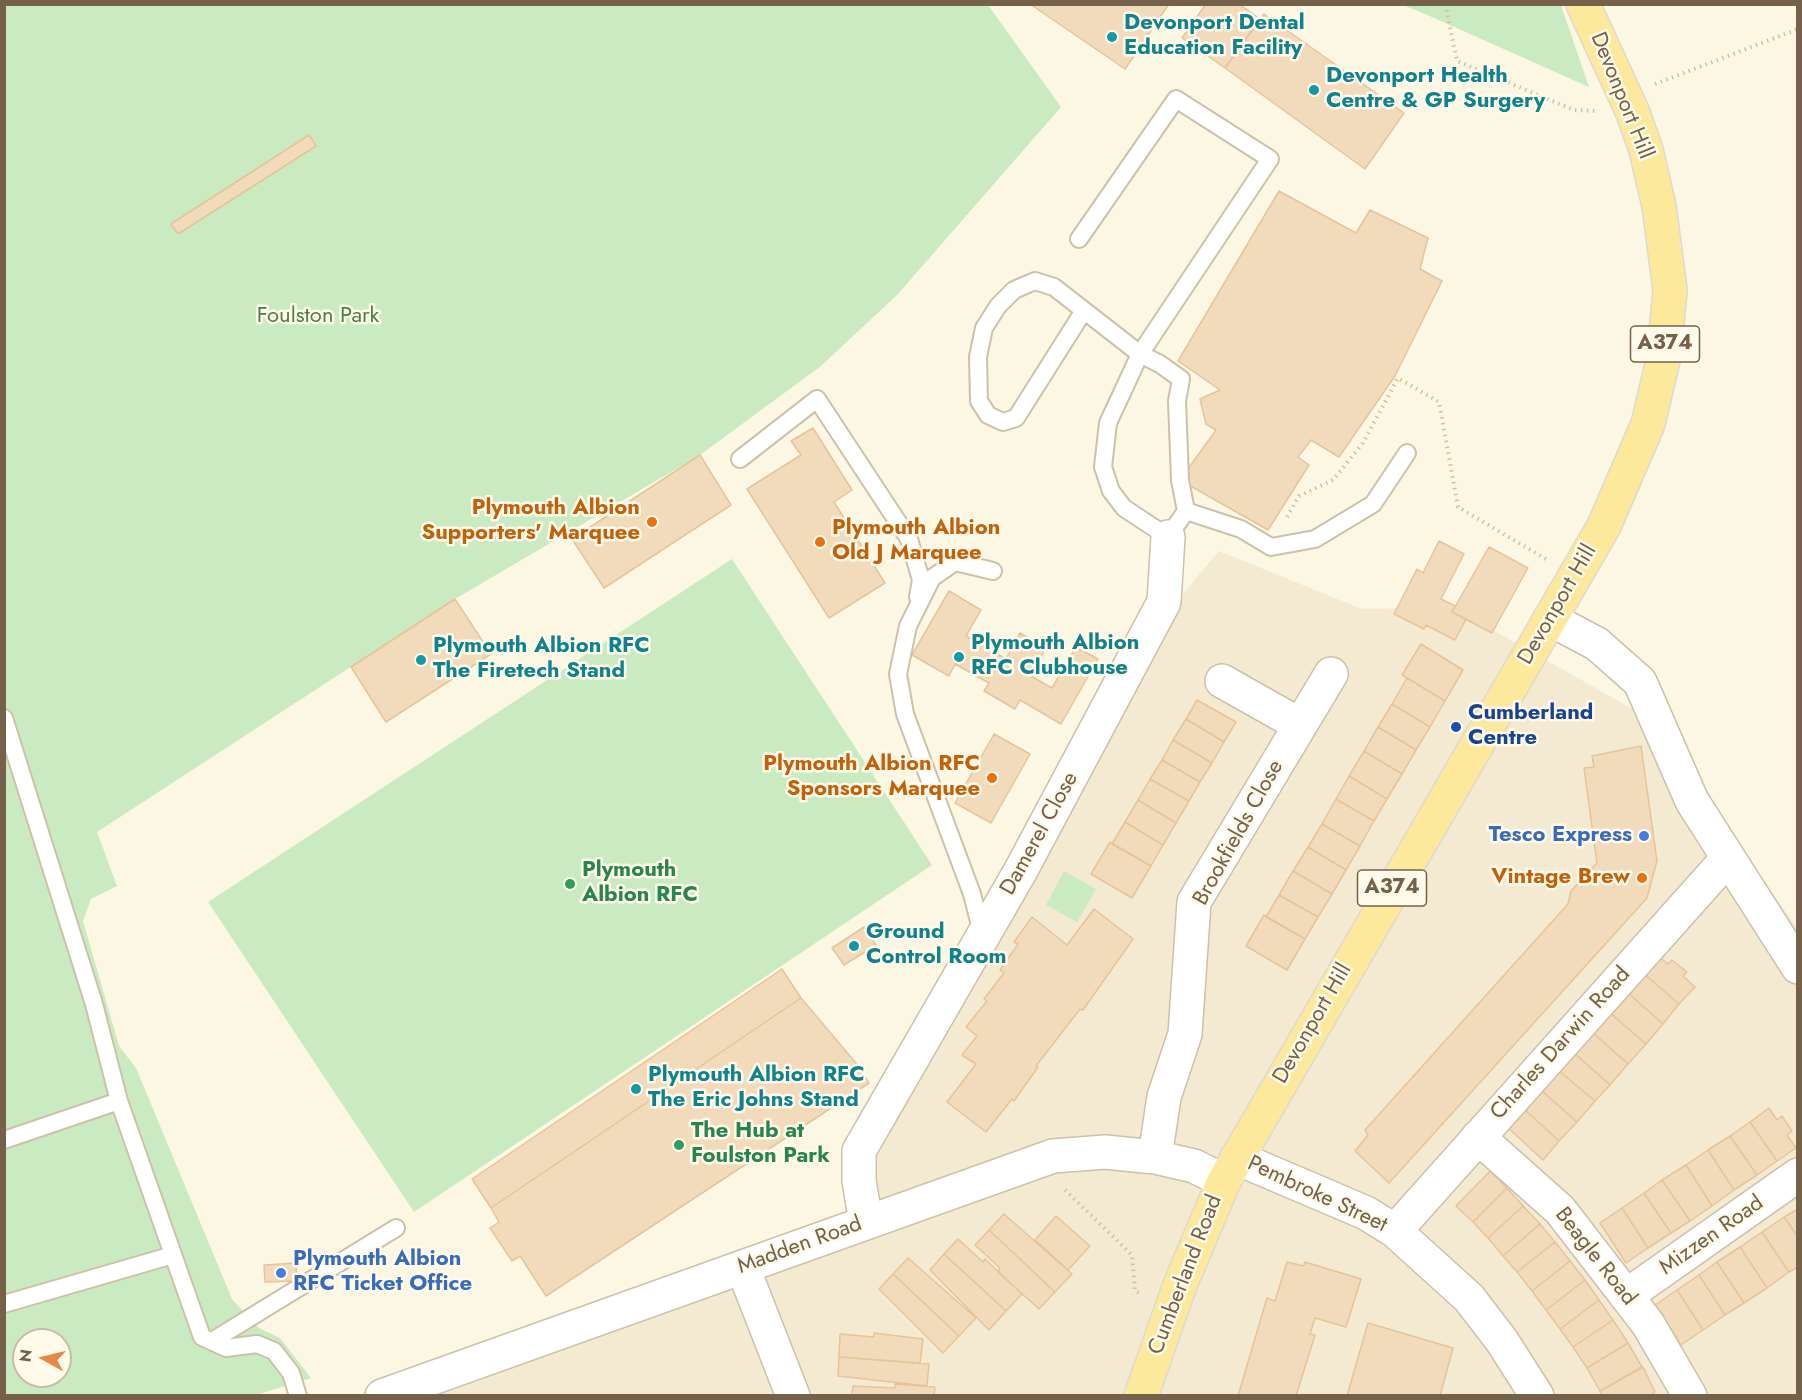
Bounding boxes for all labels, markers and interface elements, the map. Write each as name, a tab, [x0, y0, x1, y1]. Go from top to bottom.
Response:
place label: Devonport Dental Education Facility	[1124, 11, 1305, 62]
street label: Devonport Hill	[1584, 29, 1658, 163]
marker: Devonport Dental Education Facility	[1105, 30, 1119, 44]
place label: Devonport Health Centre & GP Surgery	[1326, 64, 1545, 116]
marker: Devonport Health Centre & GP Surgery	[1307, 83, 1321, 97]
park label: Foulston Park	[257, 304, 379, 330]
road number: A374	[1630, 326, 1700, 362]
place label: Plymouth Albion Supporters' Marquee	[421, 496, 640, 548]
marker: Plymouth Albion Supporters' Marquee	[645, 515, 659, 529]
place label: Plymouth Albion Old J Marquee	[832, 516, 1000, 568]
marker: Plymouth Albion Old J Marquee	[813, 535, 827, 549]
street label: Devonport Hill	[1513, 540, 1603, 670]
place label: Plymouth Albion RFC Clubhouse	[971, 631, 1139, 682]
place label: Plymouth Albion RFC The Firetech Stand	[433, 634, 650, 686]
marker: Plymouth Albion RFC Clubhouse	[952, 650, 966, 664]
marker: Plymouth Albion RFC The Firetech Stand	[414, 653, 428, 667]
place label: Cumberland Centre	[1468, 701, 1593, 752]
marker: Cumberland Centre	[1449, 720, 1463, 734]
place label: Plymouth Albion RFC Sponsors Marquee	[763, 752, 980, 804]
street label: Brookfields Close	[1188, 756, 1290, 910]
street label: Damerel Close	[995, 768, 1085, 900]
marker: Plymouth Albion RFC Sponsors Marquee	[985, 771, 999, 785]
place label: Tesco Express	[1489, 823, 1632, 849]
marker: Tesco Express	[1637, 829, 1651, 843]
place label: Plymouth Albion RFC	[582, 858, 698, 909]
place label: Vintage Brew	[1491, 865, 1630, 891]
road number: A374	[1358, 870, 1426, 906]
marker: Vintage Brew	[1635, 871, 1649, 885]
marker: Plymouth Albion RFC	[563, 877, 577, 891]
place label: Ground Control Room	[866, 920, 1007, 972]
marker: Ground Control Room	[847, 939, 861, 953]
street label: Devonport Hill	[1268, 959, 1358, 1089]
street label: Charles Darwin Road	[1485, 962, 1637, 1126]
place label: Plymouth Albion RFC The Eric Johns Stand	[648, 1063, 865, 1114]
marker: Plymouth Albion RFC The Eric Johns Stand	[629, 1082, 643, 1096]
place label: The Hub at Foulston Park	[691, 1119, 830, 1170]
marker: The Hub at Foulston Park	[672, 1138, 686, 1152]
street label: Pembroke Street	[1243, 1151, 1391, 1239]
street label: Mizzen Road	[1655, 1190, 1769, 1282]
street label: Cumberland Road	[1143, 1191, 1229, 1359]
street label: Beagle Road	[1549, 1203, 1641, 1311]
street label: Madden Road	[734, 1211, 866, 1281]
place label: Plymouth Albion RFC Ticket Office	[293, 1247, 472, 1298]
marker: Plymouth Albion RFC Ticket Office	[274, 1266, 288, 1280]
north arrow	[12, 1328, 72, 1388]
text: N	[13, 1348, 38, 1364]

